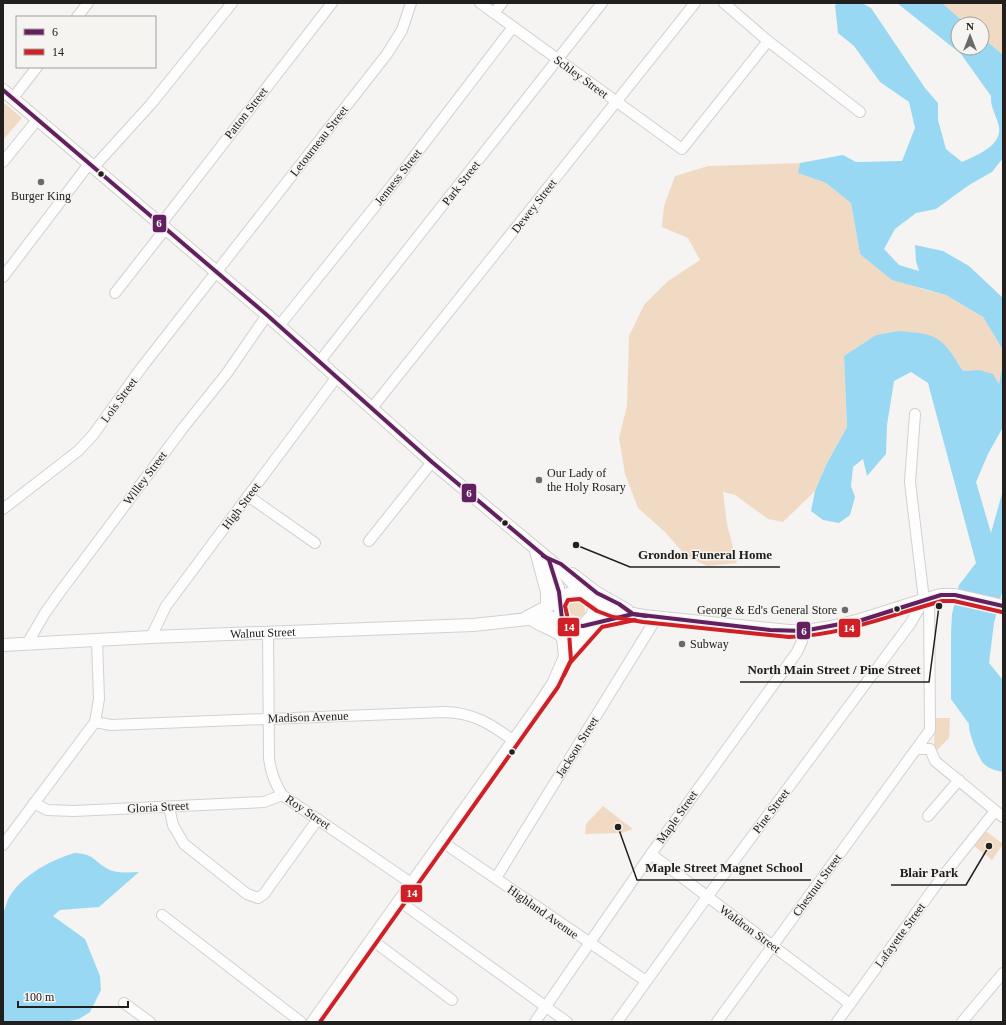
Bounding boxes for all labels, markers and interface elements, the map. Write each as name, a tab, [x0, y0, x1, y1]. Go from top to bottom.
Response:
legend	[16, 16, 156, 68]
north arrow	[950, 16, 990, 56]
text: N	[966, 20, 974, 32]
text: 6	[52, 25, 58, 39]
text: 14	[52, 45, 64, 59]
street label: Schley Street	[551, 53, 611, 102]
street label: Patton Street	[221, 84, 271, 142]
street label: Letourneau Street	[287, 102, 351, 179]
street label: Jenness Street	[372, 146, 425, 208]
street label: Park Street	[439, 157, 483, 208]
unlabelled marker	[96, 169, 106, 179]
street label: Dewey Street	[508, 176, 560, 236]
marker: Burger King	[36, 177, 46, 187]
place label: Burger King	[11, 189, 71, 203]
line badge: 6	[152, 214, 167, 233]
text: 6	[156, 217, 162, 229]
street label: Lois Street	[98, 374, 140, 425]
street label: Willey Street	[120, 448, 170, 507]
place label: Our Lady of the Holy Rosary	[547, 466, 626, 494]
marker: Our Lady of the Holy Rosary	[534, 475, 544, 485]
street label: High Street	[219, 479, 264, 532]
line badge: 6	[461, 483, 477, 503]
text: 6	[466, 487, 472, 499]
unlabelled marker	[500, 518, 510, 528]
callout: Grondon Funeral Home	[630, 542, 780, 567]
text: Grondon Funeral Home	[638, 547, 772, 562]
place label: George & Ed's General Store	[697, 603, 837, 617]
unlabelled marker	[892, 604, 902, 614]
marker: George & Ed's General Store	[840, 605, 850, 615]
line badge: 14	[557, 617, 580, 637]
line badge: 14	[838, 618, 861, 638]
text: 14	[564, 621, 575, 633]
line badge: 6	[796, 621, 811, 640]
text: 14	[844, 622, 855, 634]
street label: Walnut Street	[230, 625, 296, 641]
text: 6	[801, 625, 807, 637]
place label: Subway	[690, 637, 729, 651]
marker: Subway	[677, 639, 687, 649]
callout: North Main Street / Pine Street	[740, 657, 929, 682]
text: North Main Street / Pine Street	[747, 662, 921, 677]
street label: Madison Avenue	[267, 709, 349, 725]
street label: Jackson Street	[553, 713, 602, 780]
unlabelled marker	[507, 747, 517, 757]
street label: Pine Street	[750, 785, 793, 836]
street label: Maple Street	[654, 787, 701, 846]
street label: Roy Street	[283, 792, 334, 832]
street label: Gloria Street	[127, 798, 190, 816]
street label: Chestnut Street	[790, 851, 845, 919]
callout: Maple Street Magnet School	[637, 855, 811, 880]
text: Maple Street Magnet School	[645, 860, 803, 875]
callout: Blair Park	[891, 860, 966, 885]
text: Blair Park	[900, 865, 959, 880]
street label: Highland Avenue	[505, 882, 581, 942]
line badge: 14	[400, 884, 423, 903]
text: 14	[407, 887, 418, 899]
street label: Lafayette Street	[872, 899, 928, 970]
street label: Waldron Street	[717, 902, 784, 956]
scale bar	[18, 983, 128, 1009]
text: 100 m	[24, 990, 55, 1004]

